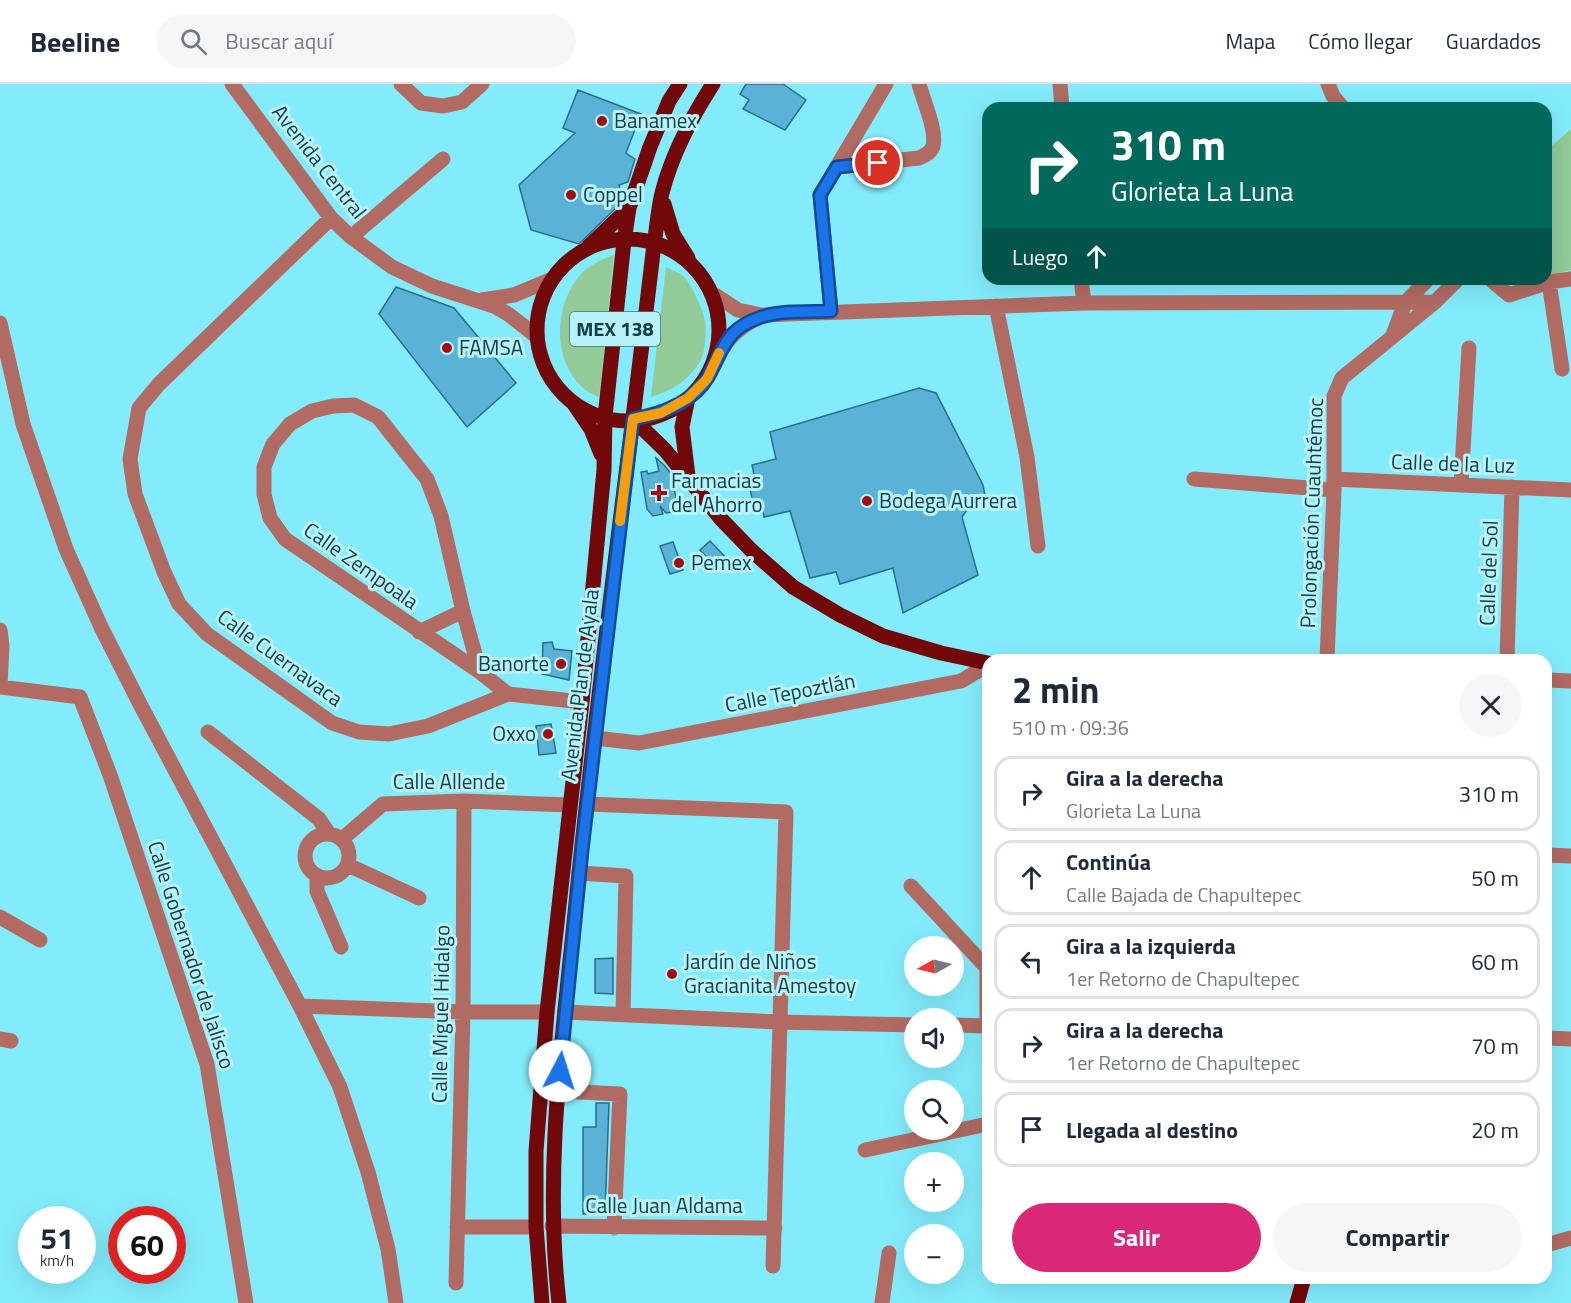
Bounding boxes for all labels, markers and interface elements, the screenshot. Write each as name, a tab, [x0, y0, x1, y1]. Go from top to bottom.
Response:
search box	[156, 14, 576, 68]
text: Beeline	[30, 20, 120, 63]
text: Buscar aquí	[225, 24, 333, 58]
icon: search	[177, 25, 210, 58]
text: Mapa	[1226, 25, 1275, 57]
text: Cómo llegar	[1308, 25, 1413, 57]
text: Guardados	[1446, 25, 1541, 57]
street label: Avenida Central	[265, 97, 375, 226]
place label: Banamex	[614, 104, 697, 136]
text: 310 m	[1111, 112, 1226, 176]
marker: Banamex	[595, 114, 609, 128]
icon: right	[1012, 126, 1090, 204]
pin	[852, 137, 903, 188]
icon: arrive	[861, 146, 894, 179]
text: Glorieta La Luna	[1111, 170, 1293, 211]
place label: Coppel	[583, 178, 643, 210]
marker: Coppel	[564, 188, 578, 202]
text: Luego	[1012, 240, 1068, 274]
icon: ahead	[1080, 240, 1113, 273]
road number: MEX 138	[570, 312, 660, 346]
place label: FAMSA	[459, 331, 524, 363]
marker: FAMSA	[440, 341, 454, 355]
street label: Prolongación Cuauhtémoc	[1291, 397, 1331, 629]
street label: Calle de la Luz	[1391, 445, 1515, 481]
place label: Farmacias del Ahorro	[671, 464, 762, 520]
place label: Bodega Aurrera	[879, 484, 1018, 516]
marker: Farmacias del Ahorro	[652, 486, 666, 500]
marker: Bodega Aurrera	[860, 494, 874, 508]
street label: Calle Zempoala	[297, 514, 426, 617]
street label: Calle del Sol	[1470, 520, 1506, 626]
place label: Pemex	[691, 546, 752, 578]
marker: Pemex	[672, 556, 686, 570]
street label: Avenida Plan de Ayala	[551, 587, 607, 783]
street label: Calle Cuernavaca	[211, 600, 351, 714]
place label: Banorte	[478, 647, 549, 679]
marker: Banorte	[554, 657, 568, 671]
text: 2 min	[1012, 662, 1099, 717]
street label: Calle Tepoztlán	[722, 664, 858, 720]
button: close	[1459, 674, 1522, 737]
text: 510 m · 09:36	[1012, 712, 1129, 743]
place label: Oxxo	[492, 717, 536, 749]
marker: Oxxo	[541, 727, 555, 741]
text: Gira a la derecha	[1066, 761, 1223, 795]
street label: Calle Allende	[393, 765, 505, 797]
icon: right	[1015, 777, 1048, 810]
text: 310 m	[1459, 777, 1519, 811]
text: Glorieta La Luna	[1066, 795, 1201, 826]
street label: Calle Gobernador de Jalisco	[140, 837, 244, 1073]
text: Continúa	[1066, 845, 1151, 879]
icon: ahead	[1015, 861, 1048, 894]
text: 50 m	[1471, 861, 1519, 895]
text: Calle Bajada de Chapultepec	[1066, 879, 1301, 910]
street label: Calle Miguel Hidalgo	[422, 925, 458, 1103]
text: Gira a la izquierda	[1066, 929, 1236, 963]
north arrow	[904, 936, 964, 996]
map controls	[904, 936, 964, 1284]
place label: Jardín de Niños Gracianita Amestoy	[684, 945, 856, 1001]
icon: left	[1015, 945, 1048, 978]
text: 60 m	[1471, 945, 1519, 979]
text: 1er Retorno de Chapultepec	[1066, 963, 1300, 994]
marker: Jardín de Niños Gracianita Amestoy	[665, 967, 679, 981]
button: sound	[904, 1008, 964, 1068]
text: Gira a la derecha	[1066, 1013, 1223, 1047]
icon: right	[1015, 1029, 1048, 1062]
text: 70 m	[1471, 1029, 1519, 1063]
position arrow	[528, 1039, 592, 1103]
text: 1er Retorno de Chapultepec	[1066, 1047, 1300, 1078]
button: search	[904, 1080, 964, 1140]
icon: arrive	[1015, 1113, 1048, 1146]
text: Llegada al destino	[1066, 1113, 1238, 1147]
text: 20 m	[1471, 1113, 1519, 1147]
button: +	[904, 1152, 964, 1212]
street label: Calle Juan Aldama	[585, 1189, 743, 1221]
button: Salir	[1012, 1203, 1261, 1272]
button: Compartir	[1273, 1203, 1522, 1272]
speed limit sign: 60	[108, 1206, 186, 1284]
text: 51	[40, 1215, 74, 1261]
button: −	[904, 1224, 964, 1284]
text: km/h	[40, 1249, 74, 1272]

